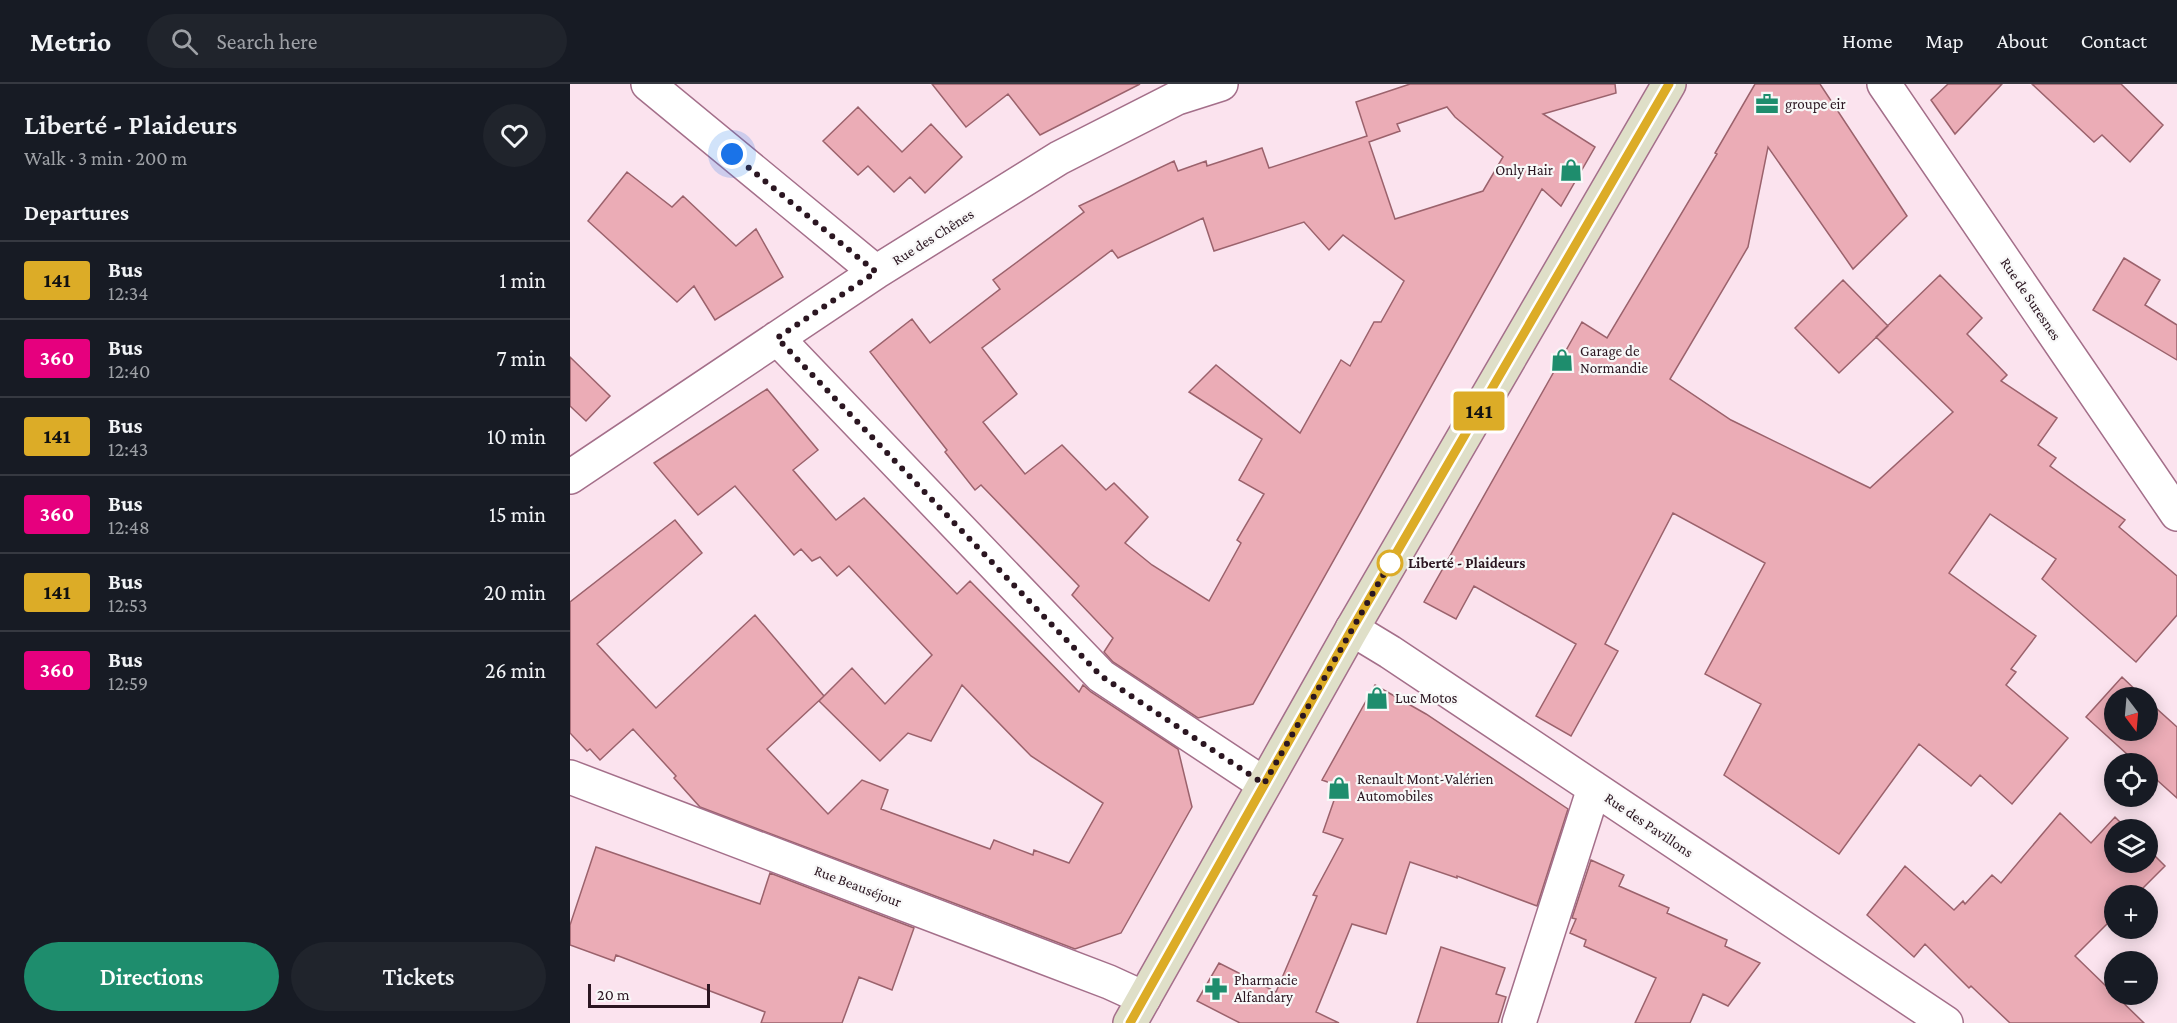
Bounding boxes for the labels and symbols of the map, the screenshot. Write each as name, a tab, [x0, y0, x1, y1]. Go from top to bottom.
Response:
office icon: groupe eir	[1754, 91, 1780, 117]
place label: groupe eir	[1785, 96, 1846, 113]
your location	[717, 139, 747, 169]
shop icon: Only Hair	[1558, 157, 1584, 183]
place label: Only Hair	[1495, 162, 1554, 179]
street label: Rue des Chênes	[889, 206, 977, 268]
street label: Rue de Suresnes	[1998, 255, 2064, 343]
place label: Garage de Normandie	[1580, 343, 1648, 376]
shop icon: Garage de Normandie	[1549, 347, 1575, 373]
line badge: 141	[1444, 392, 1514, 430]
marker: Liberté - Plaideurs	[1377, 550, 1403, 576]
place label: Liberté - Plaideurs	[1408, 555, 1525, 571]
shop icon: Luc Motos	[1364, 685, 1390, 711]
north arrow	[2104, 687, 2158, 741]
place label: Luc Motos	[1395, 690, 1458, 706]
place label: Renault Mont-Valérien Automobiles	[1357, 771, 1494, 804]
shop icon: Renault Mont-Valérien Automobiles	[1326, 775, 1352, 801]
street label: Rue des Pavillons	[1602, 790, 1696, 860]
street label: Rue Beauséjour	[812, 862, 904, 911]
place label: Pharmacie Alfandary	[1234, 972, 1298, 1006]
pharmacy icon: Pharmacie Alfandary	[1203, 976, 1229, 1002]
scale bar	[588, 981, 710, 1008]

